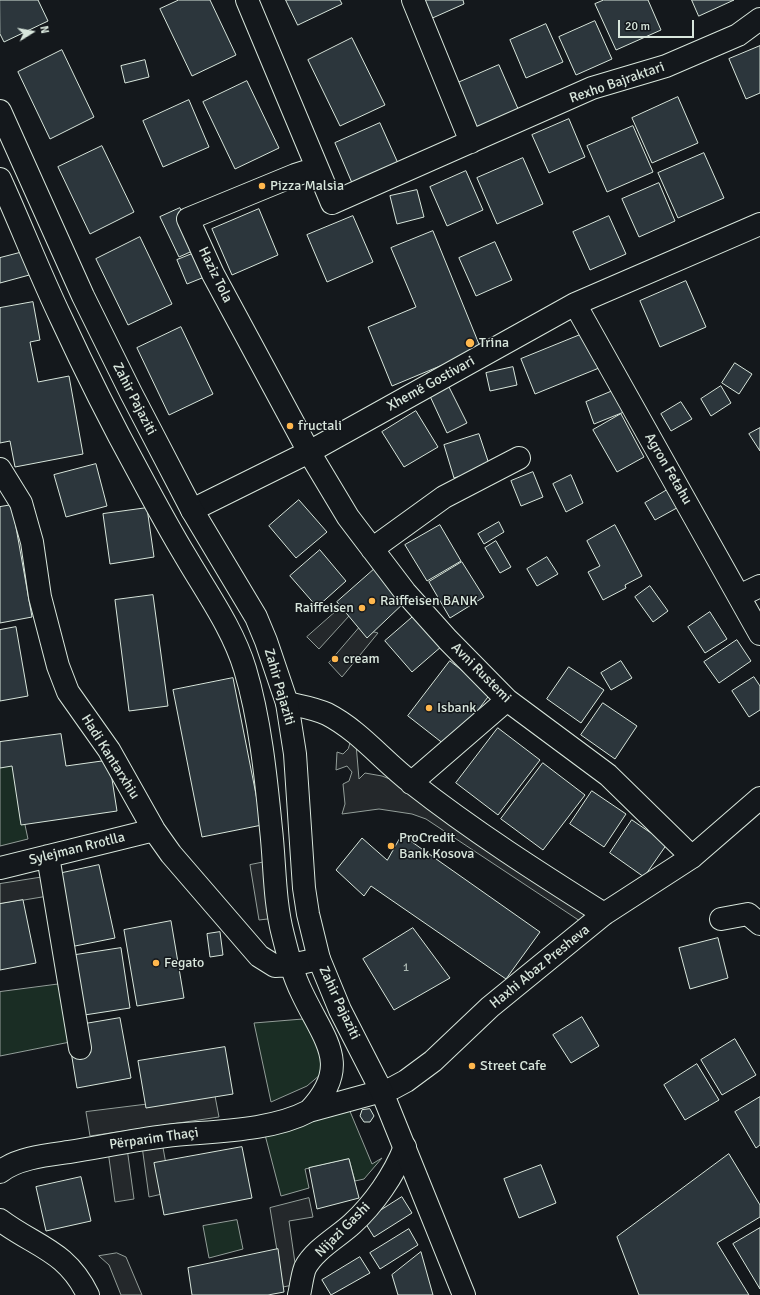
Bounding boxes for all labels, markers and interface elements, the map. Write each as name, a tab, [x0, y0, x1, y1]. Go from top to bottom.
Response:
north arrow	[12, 12, 52, 52]
scale bar	[620, 12, 696, 38]
text: 20 m	[625, 19, 650, 34]
text: N	[37, 25, 51, 35]
street label: Rexho Bajraktari	[567, 59, 667, 107]
place label: Pizza Malsia	[270, 178, 344, 194]
marker: Pizza Malsia	[257, 181, 267, 191]
street label: Haziz Tola	[194, 244, 236, 306]
place label: Trina	[479, 335, 509, 351]
marker: Trina	[464, 337, 476, 349]
street label: Xhemë Gostivari	[384, 353, 478, 415]
street label: Zahir Pajaziti	[109, 360, 159, 438]
place label: fructali	[298, 418, 342, 434]
marker: fructali	[285, 421, 295, 431]
street label: Agron Fetahu	[641, 430, 695, 508]
place label: Raiffeisen BANK	[380, 593, 478, 609]
marker: Raiffeisen BANK	[367, 596, 377, 606]
place label: Raiffeisen	[294, 600, 354, 616]
marker: Raiffeisen	[357, 603, 367, 613]
street label: Avni Rustemi	[448, 640, 514, 706]
street label: Zahir Pajaziti	[260, 647, 298, 727]
place label: cream	[343, 651, 380, 667]
marker: cream	[330, 654, 340, 664]
place label: Isbank	[437, 700, 476, 716]
marker: Isbank	[424, 703, 434, 713]
street label: Hadi Kantarxhiu	[77, 712, 143, 802]
street label: Sylejman Rrotlla	[27, 829, 127, 869]
place label: ProCredit Bank Kosova	[399, 830, 474, 862]
marker: ProCredit Bank Kosova	[386, 841, 396, 851]
street label: Haxhi Abaz Presheva	[487, 922, 593, 1012]
place label: Fegato	[164, 955, 204, 971]
marker: Fegato	[151, 958, 161, 968]
house number: 1	[403, 961, 409, 975]
street label: Zahir Pajaziti	[315, 964, 363, 1042]
place label: Street Cafe	[480, 1058, 547, 1074]
marker: Street Cafe	[467, 1061, 477, 1071]
street label: Përparim Thaçi	[108, 1124, 200, 1154]
street label: Nijazi Gashi	[312, 1199, 374, 1261]

